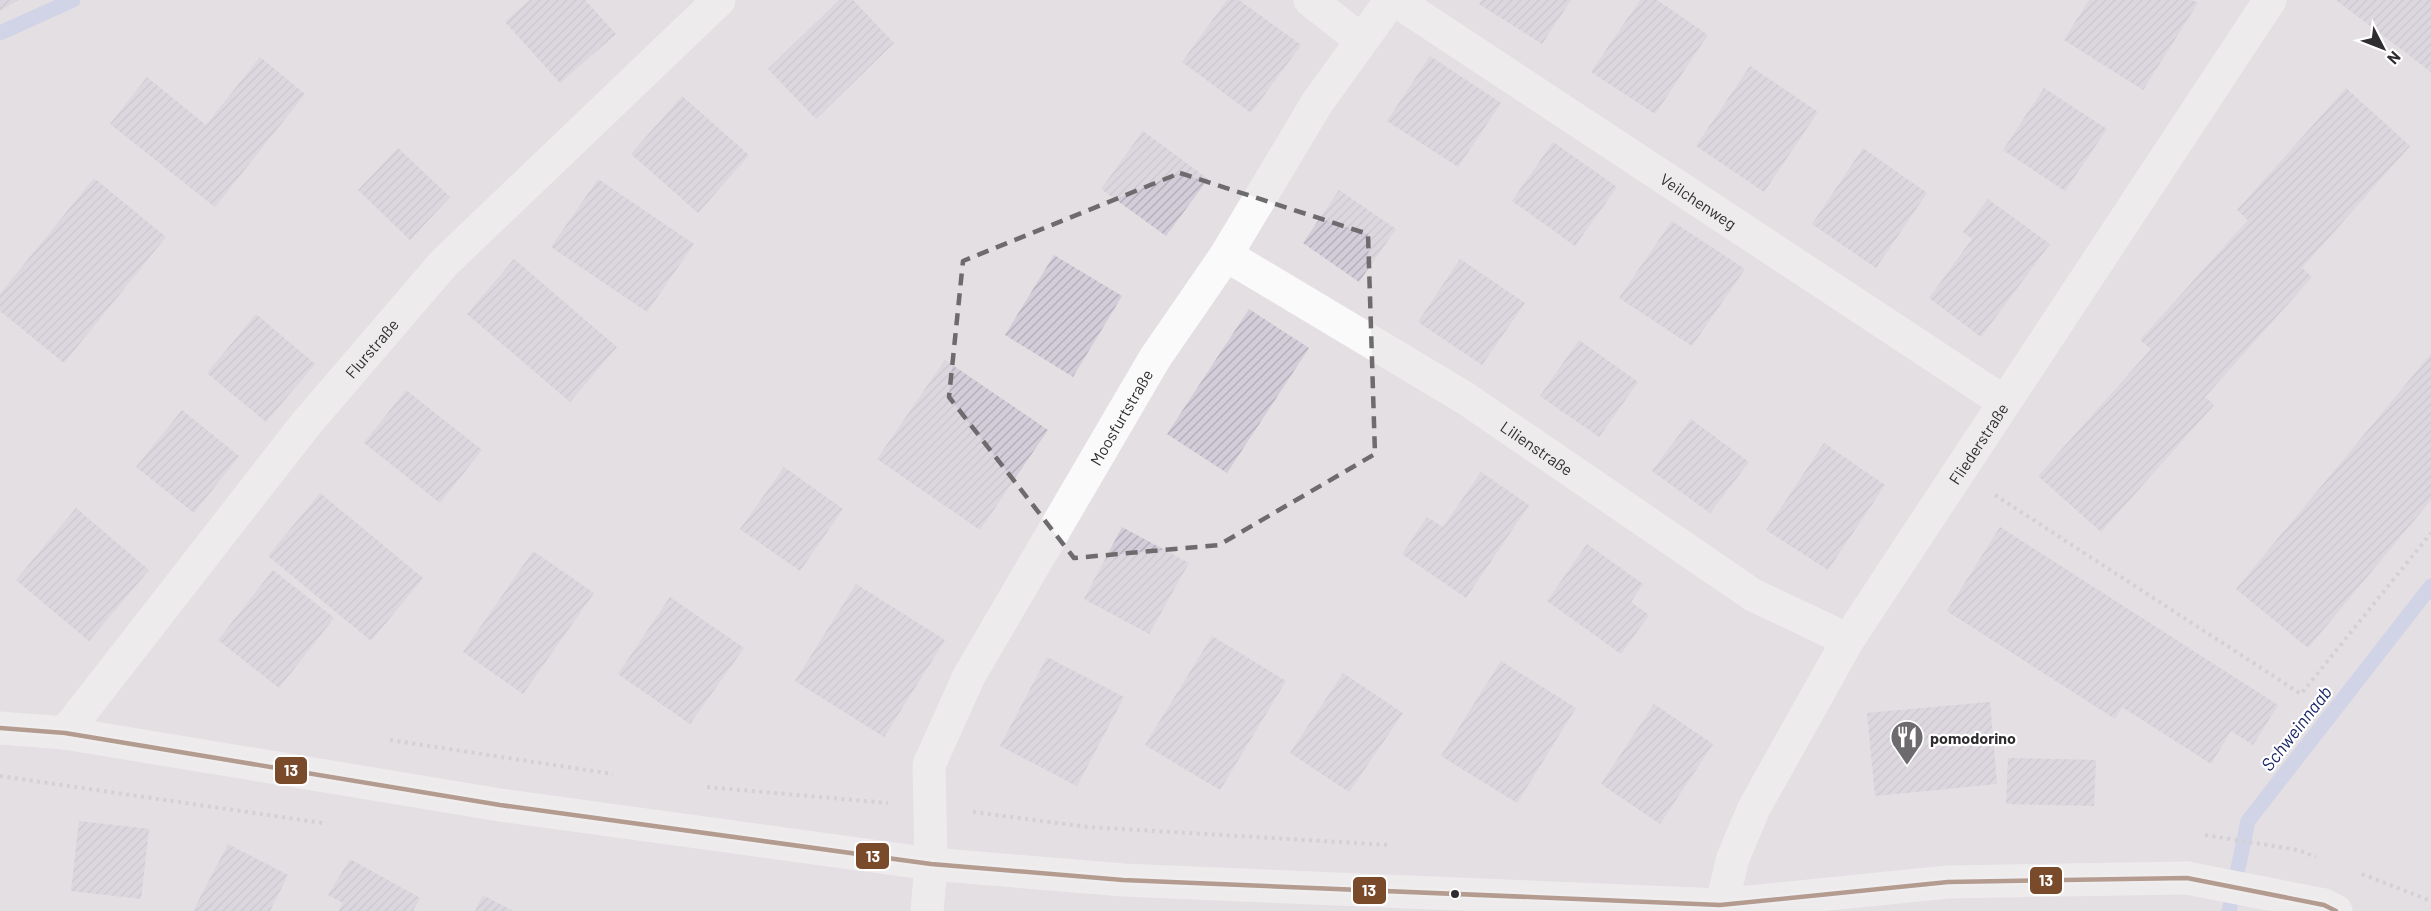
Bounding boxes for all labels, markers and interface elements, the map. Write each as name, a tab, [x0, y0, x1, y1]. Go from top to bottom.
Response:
north arrow	[2353, 18, 2413, 78]
text: N	[2384, 48, 2405, 69]
street label: Veilchenweg	[1657, 169, 1740, 232]
street label: Flurstraße	[340, 314, 402, 381]
street label: Moosfurtstraße	[1085, 366, 1156, 468]
street label: Fliederstraße	[1944, 399, 2011, 487]
street label: Lilienstraße	[1498, 416, 1577, 479]
water label: Schweinnaab	[2256, 681, 2336, 775]
restaurant icon: pomodorino	[1889, 719, 1925, 766]
place label: pomodorino	[1930, 728, 2016, 747]
line badge: 13	[274, 756, 308, 785]
text: 13	[284, 760, 298, 779]
line badge: 13	[855, 842, 890, 870]
text: 13	[866, 846, 880, 865]
line badge: 13	[2029, 866, 2063, 895]
text: 13	[2039, 870, 2053, 889]
line badge: 13	[1352, 876, 1387, 905]
text: 13	[1362, 880, 1376, 899]
unlabelled marker	[1449, 888, 1461, 900]

